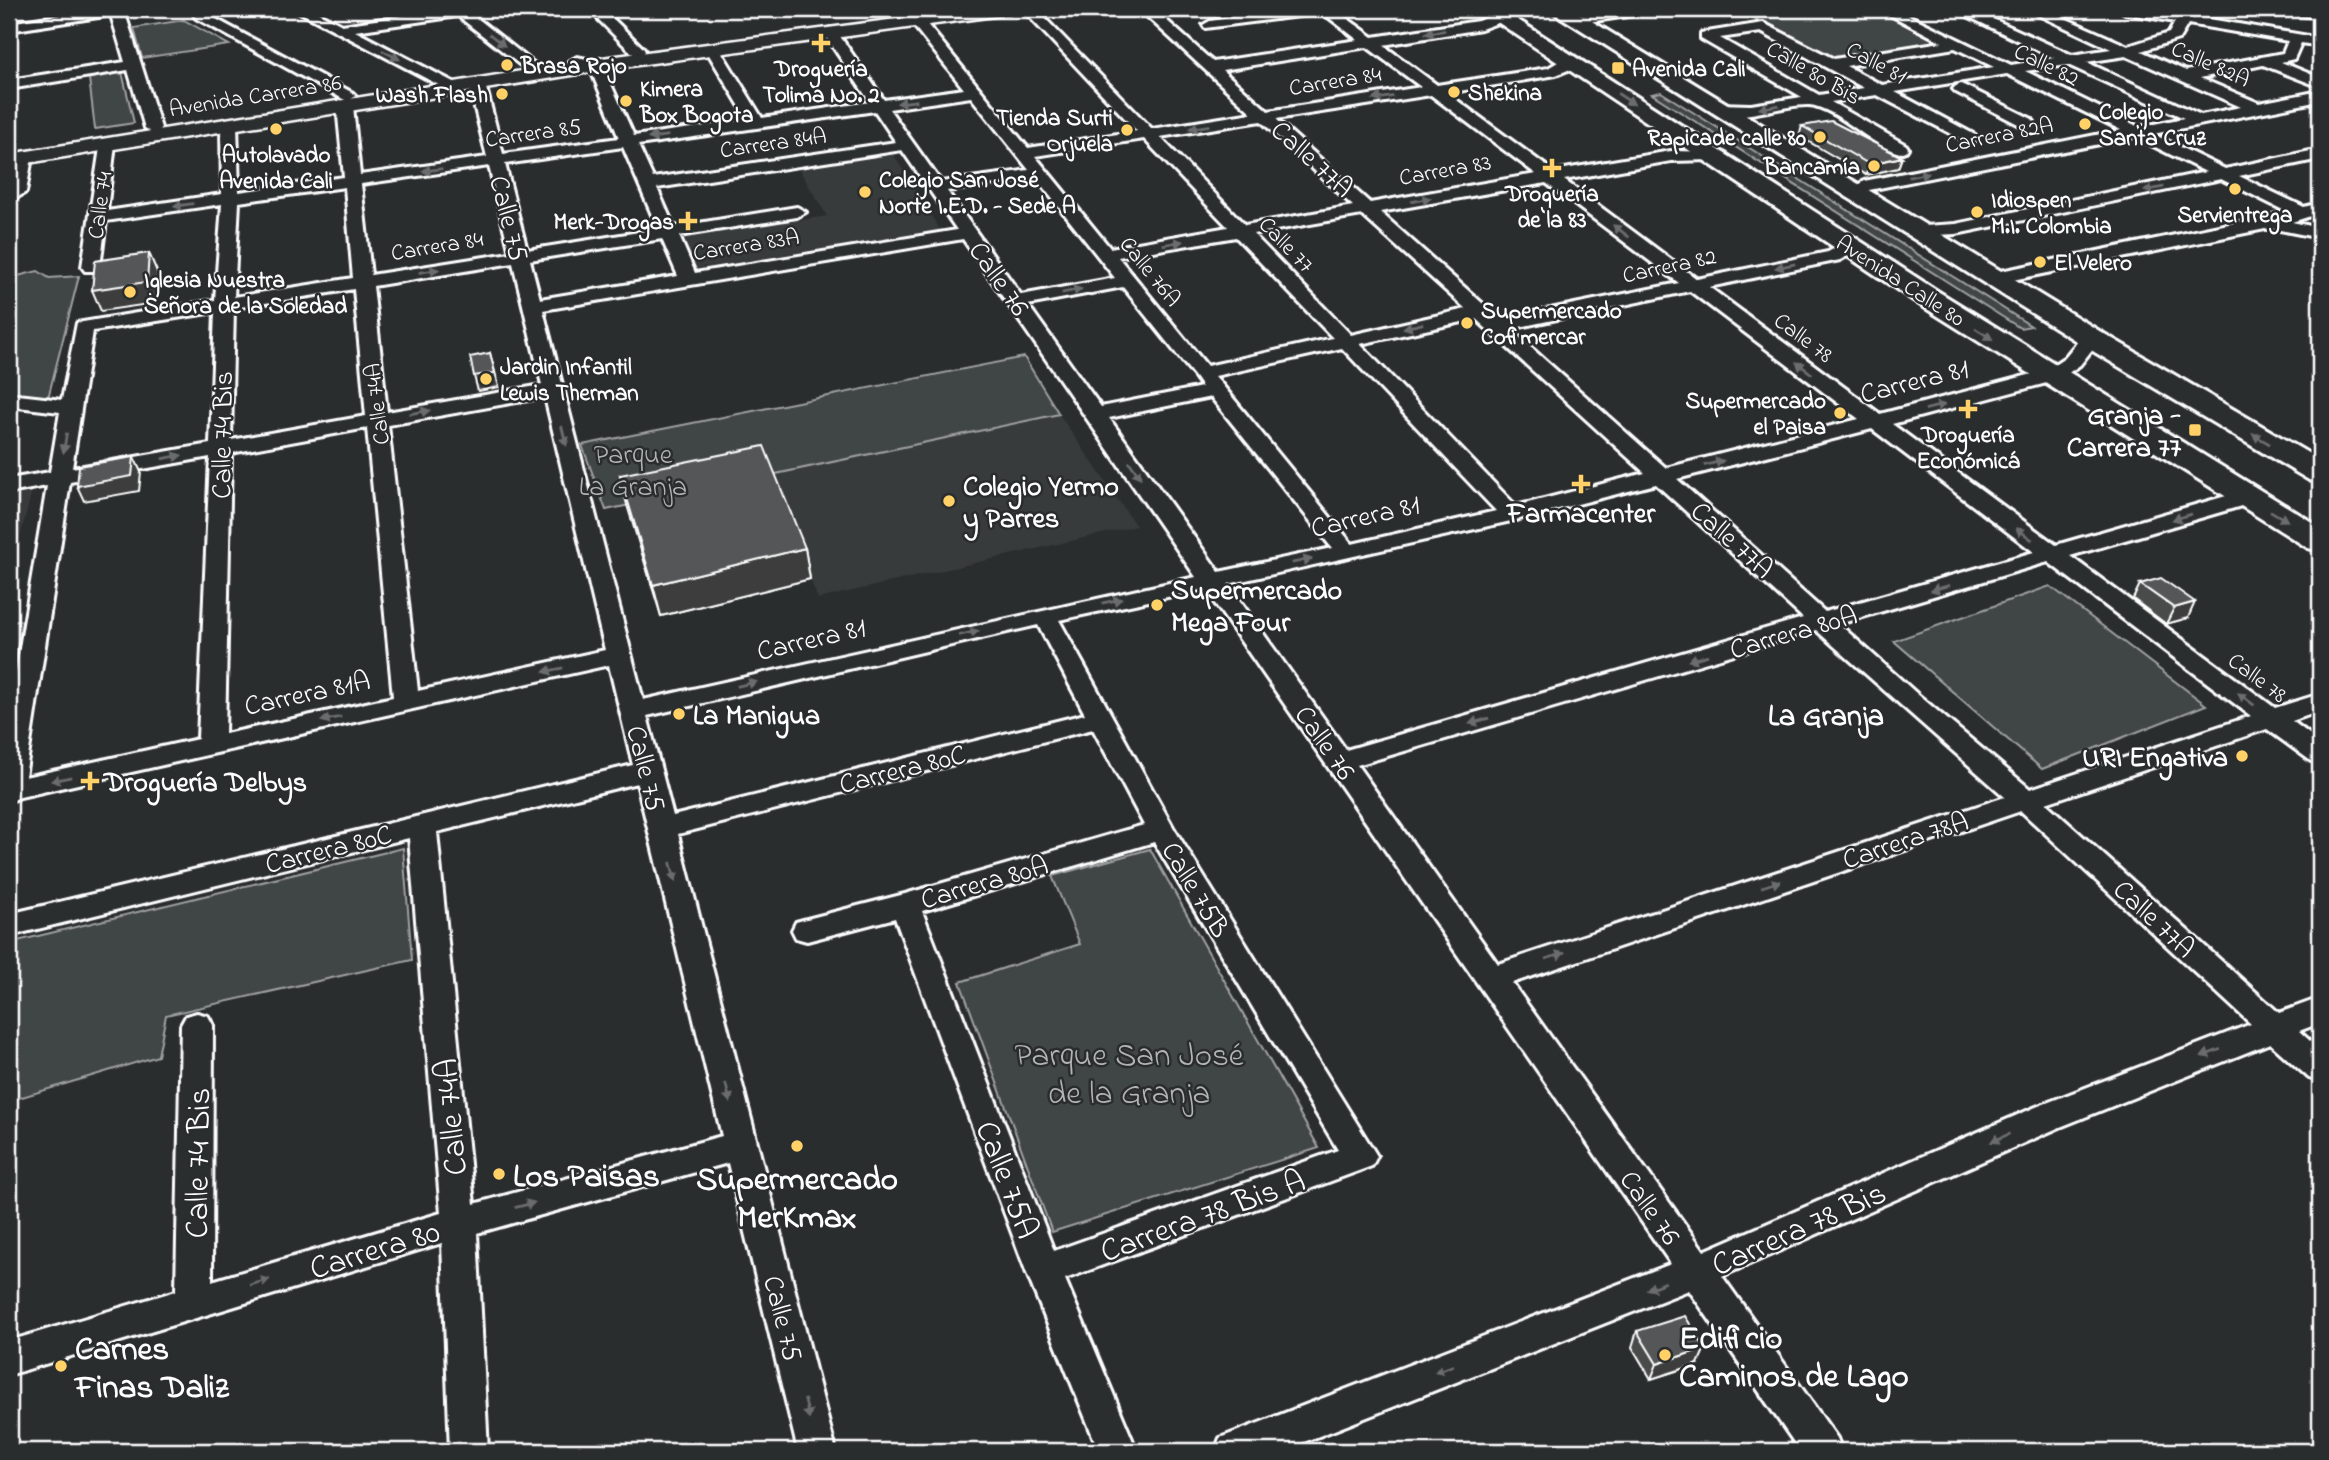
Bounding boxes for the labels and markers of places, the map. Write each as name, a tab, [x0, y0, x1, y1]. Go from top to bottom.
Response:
marker: Droguería Tolima No. 2	[813, 35, 829, 51]
place label: Brasa Rojo	[520, 51, 627, 84]
place label: Droguería Tolima No. 2	[763, 54, 880, 113]
place label: Avenida Cali	[1632, 54, 1746, 87]
marker: Brasa Rojo	[499, 57, 515, 73]
marker: Avenida Cali	[1610, 60, 1626, 76]
place label: Kimera Box Bogota	[639, 74, 753, 135]
place label: Shekina	[1468, 78, 1542, 111]
place label: Wash Flash	[376, 80, 488, 113]
marker: Shekina	[1446, 84, 1462, 100]
marker: Wash Flash	[494, 86, 510, 102]
marker: Kimera Box Bogota	[618, 93, 634, 109]
place label: Colegio Santa Cruz	[2099, 97, 2207, 156]
place label: Tienda Surti Orjuela	[996, 103, 1113, 162]
marker: Colegio Santa Cruz	[2077, 116, 2093, 132]
marker: Autolavado Avenida Cali	[268, 121, 284, 137]
marker: Tienda Surti Orjuela	[1119, 122, 1135, 138]
place label: Rapicade calle 80	[1648, 123, 1806, 156]
marker: Rapicade calle 80	[1812, 129, 1828, 145]
place label: Autolavado Avenida Cali	[219, 140, 333, 199]
place label: Bancamía	[1763, 152, 1860, 185]
marker: Bancamía	[1866, 158, 1882, 174]
marker: Droguería de la 83	[1544, 160, 1560, 176]
place label: Colegio San José Norte I.E.D. - Sede A	[879, 165, 1076, 224]
place label: Droguería de la 83	[1504, 179, 1599, 238]
marker: Servientrega	[2227, 181, 2243, 197]
marker: Colegio San José Norte I.E.D. - Sede A	[857, 184, 873, 200]
place label: Idiospen M.I. Colombia	[1991, 185, 2112, 244]
place label: Servientrega	[2178, 200, 2292, 235]
marker: Idiospen M.I. Colombia	[1969, 204, 1985, 220]
place label: Merk-Drogas	[553, 207, 674, 242]
marker: Merk-Drogas	[680, 213, 696, 229]
place label: El Velero	[2054, 248, 2132, 281]
marker: El Velero	[2032, 254, 2048, 270]
place label: Iglesia Nuestra Señora de la Soledad	[144, 265, 347, 324]
marker: Iglesia Nuestra Señora de la Soledad	[122, 284, 138, 300]
place label: Supermercado Cofimercar	[1481, 296, 1622, 355]
marker: Supermercado Cofimercar	[1459, 315, 1475, 331]
place label: Jardin Infantil Lewis Therman	[500, 352, 639, 411]
marker: Jardin Infantil Lewis Therman	[478, 371, 494, 387]
place label: Supermercado el Paisa	[1685, 386, 1826, 445]
place label: Granja - Carrera 77	[2067, 397, 2181, 470]
marker: Droguería Económicá	[1960, 401, 1976, 417]
marker: Supermercado el Paisa	[1832, 405, 1848, 421]
place label: Droguería Económicá	[1916, 420, 2020, 479]
marker: Granja - Carrera 77	[2187, 422, 2203, 438]
place label: Colegio Yermo y Parres	[963, 468, 1119, 541]
marker: Farmacenter	[1573, 476, 1589, 492]
marker: Colegio Yermo y Parres	[941, 493, 957, 509]
place label: Farmacenter	[1505, 495, 1656, 536]
place label: Supermercado Mega Four	[1171, 572, 1342, 646]
marker: Supermercado Mega Four	[1149, 597, 1165, 613]
place label: La Manigua	[693, 697, 820, 739]
marker: La Manigua	[671, 706, 687, 722]
place label: URI Engativa	[2082, 739, 2228, 781]
marker: URI Engativa	[2234, 748, 2250, 764]
place label: Droguería Delbys	[102, 764, 307, 806]
marker: Droguería Delbys	[82, 773, 98, 789]
marker: Supermercado MerKmax	[789, 1138, 805, 1154]
place label: Los Paisas	[513, 1154, 660, 1202]
place label: Supermercado MerKmax	[696, 1157, 898, 1243]
marker: Los Paisas	[491, 1166, 507, 1182]
place label: Edificio Caminos de Lago	[1679, 1316, 1909, 1403]
place label: Carnes Finas Daliz	[73, 1327, 230, 1413]
marker: Edificio Caminos de Lago	[1657, 1347, 1673, 1363]
marker: Carnes Finas Daliz	[53, 1358, 69, 1374]

